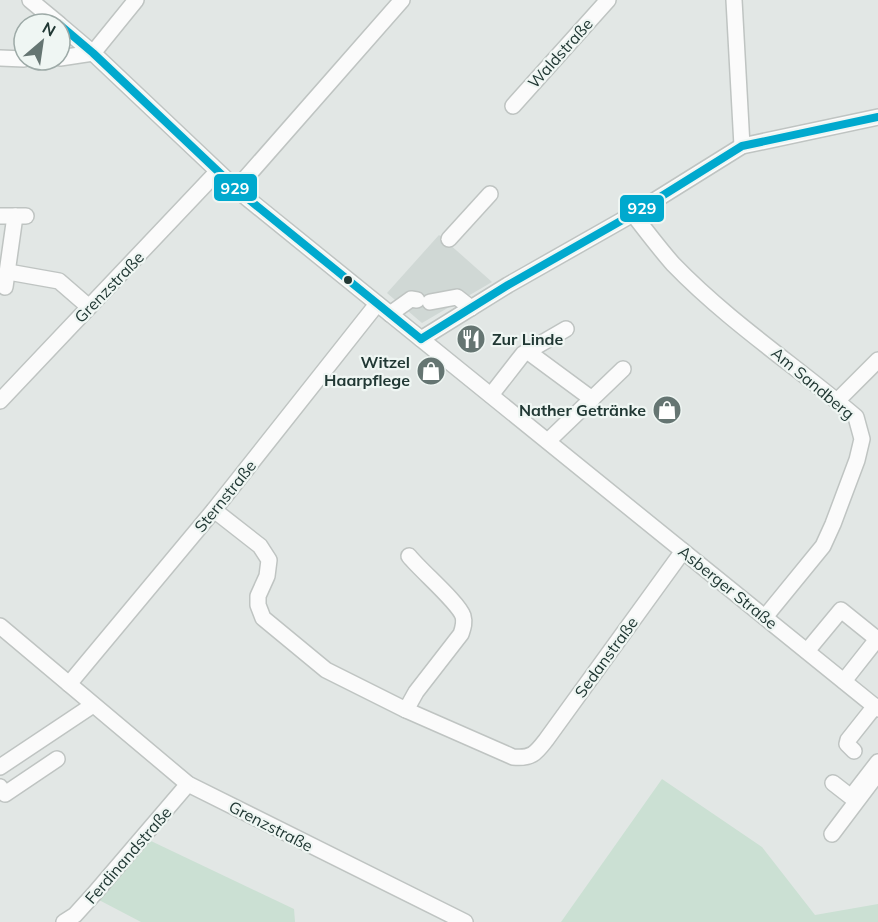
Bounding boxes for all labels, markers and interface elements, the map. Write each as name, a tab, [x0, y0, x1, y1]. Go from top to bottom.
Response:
north arrow	[12, 12, 72, 72]
street label: Waldstraße	[523, 14, 597, 92]
text: N	[39, 17, 59, 41]
line badge: 929	[213, 173, 258, 202]
text: 929	[221, 178, 249, 198]
line badge: 929	[619, 194, 665, 223]
text: 929	[628, 198, 656, 218]
street label: Grenzstraße	[70, 247, 148, 327]
unlabelled marker	[342, 274, 354, 286]
restaurant icon: Zur Linde	[455, 323, 487, 355]
place label: Zur Linde	[492, 329, 563, 349]
street label: Am Sandberg	[767, 342, 859, 424]
place label: Witzel Haarpflege	[324, 352, 410, 390]
shop icon: Witzel Haarpflege	[415, 355, 447, 387]
shop icon: Nather Getränke	[651, 394, 683, 426]
place label: Nather Getränke	[519, 400, 646, 420]
street label: Sternstraße	[190, 456, 260, 536]
street label: Asberger Straße	[674, 541, 782, 633]
street label: Sedanstraße	[570, 613, 642, 701]
street label: Grenzstraße	[226, 796, 316, 856]
street label: Ferdinandstraße	[80, 802, 176, 908]

